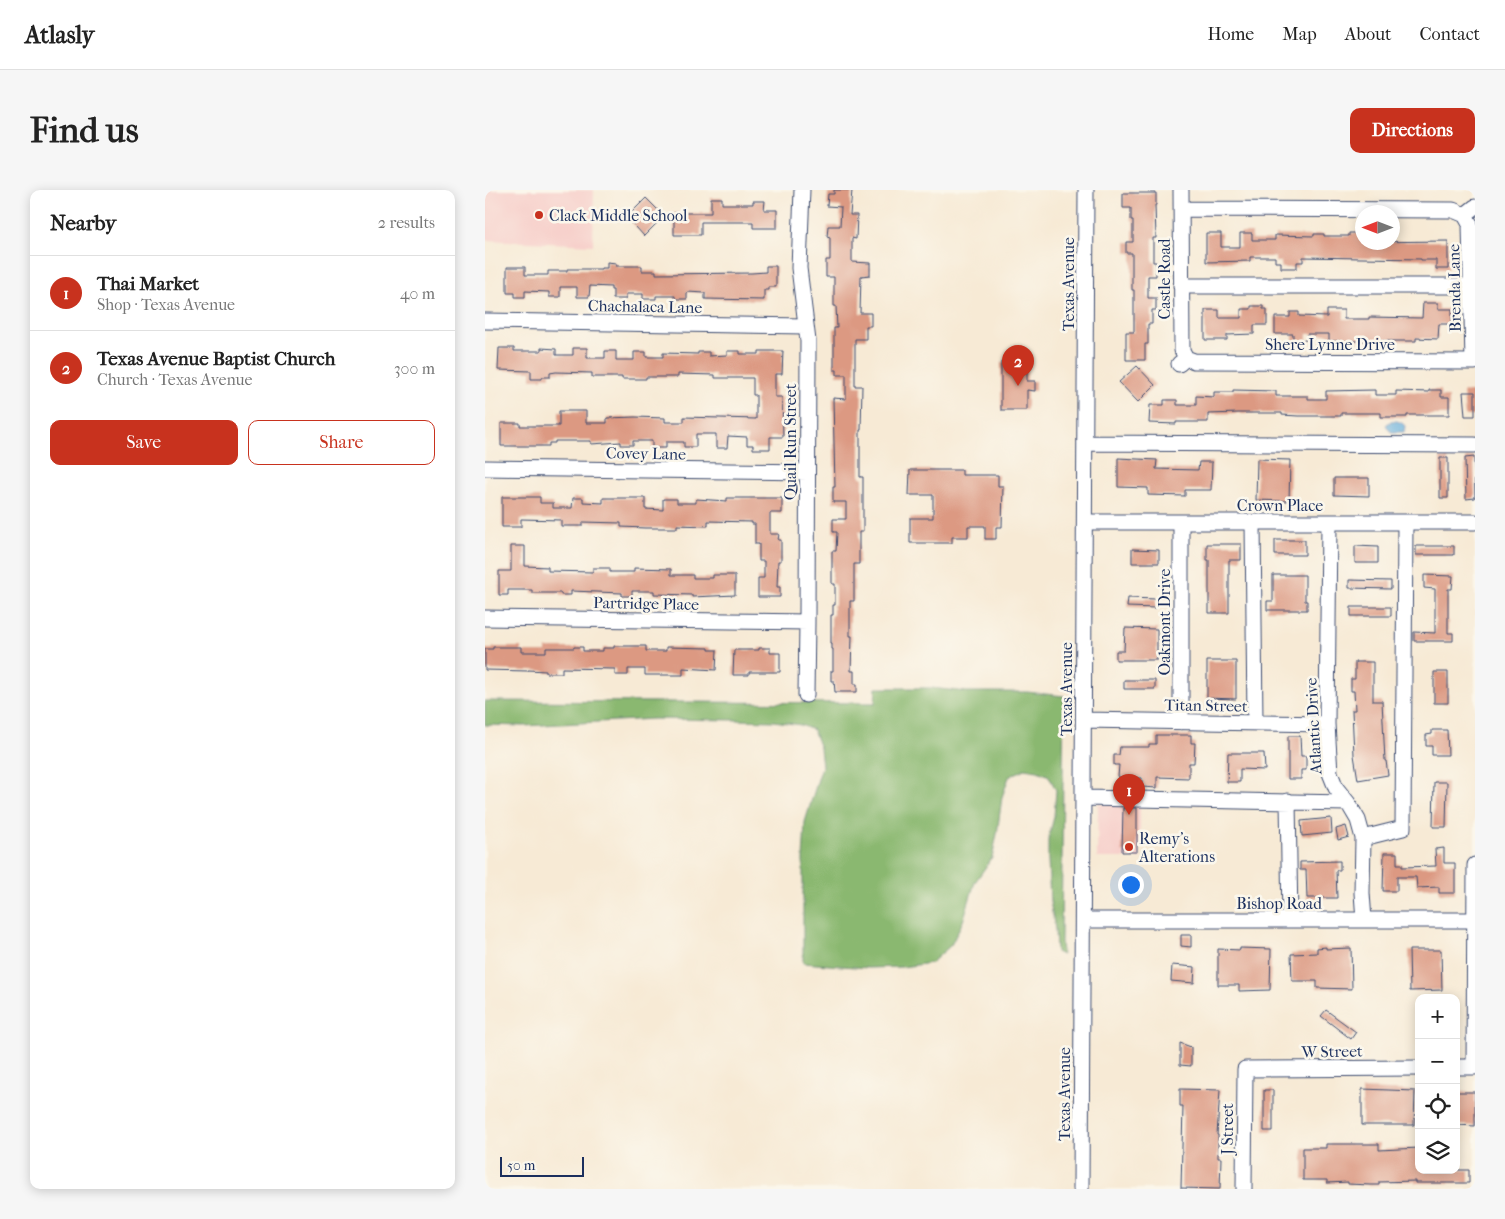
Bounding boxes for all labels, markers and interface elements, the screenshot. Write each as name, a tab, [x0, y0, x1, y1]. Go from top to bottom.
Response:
text: Atlasly	[25, 21, 94, 49]
text: Home	[1207, 24, 1254, 45]
text: Map	[1282, 24, 1317, 45]
text: About	[1345, 24, 1391, 45]
text: Contact	[1419, 24, 1480, 45]
button: Directions	[1350, 108, 1475, 153]
text: Find us	[30, 110, 139, 151]
north arrow	[1355, 205, 1400, 250]
place label: Clack Middle School	[549, 206, 688, 225]
marker: Clack Middle School	[533, 209, 545, 221]
text: Nearby	[50, 211, 116, 235]
text: 2 results	[378, 213, 435, 232]
street label: Texas Avenue	[1059, 237, 1078, 331]
street label: Castle Road	[1155, 238, 1174, 320]
street label: Brenda Lane	[1444, 244, 1465, 332]
text: Thai Market	[97, 273, 199, 295]
text: 1	[63, 284, 69, 303]
text: 40 m	[400, 284, 435, 303]
text: Shop · Texas Avenue	[97, 295, 235, 314]
street label: Chachalaca Lane	[588, 296, 702, 317]
street label: Shere Lynne Drive	[1265, 335, 1395, 354]
pin: 2	[1002, 345, 1034, 386]
text: Texas Avenue Baptist Church	[97, 348, 335, 370]
text: 2	[62, 359, 70, 378]
text: 300 m	[394, 359, 435, 378]
text: Church · Texas Avenue	[97, 370, 252, 389]
street label: Quail Run Street	[781, 383, 800, 500]
button: Save	[50, 420, 238, 465]
button: Share	[248, 420, 435, 465]
street label: Covey Lane	[606, 443, 686, 464]
street label: Crown Place	[1237, 496, 1323, 515]
street label: Oakmont Drive	[1155, 568, 1174, 675]
street label: Partridge Place	[593, 593, 699, 614]
street label: Texas Avenue	[1057, 642, 1076, 736]
street label: Atlantic Drive	[1301, 677, 1326, 776]
street label: Titan Street	[1164, 695, 1248, 716]
pin: 1	[1113, 774, 1145, 815]
place label: Remy's Alterations	[1138, 829, 1215, 866]
marker: Remy's Alterations	[1123, 841, 1135, 853]
your location	[1118, 872, 1144, 898]
street label: Bishop Road	[1236, 894, 1322, 913]
map controls	[1415, 994, 1460, 1174]
button: +	[1415, 994, 1460, 1039]
button: −	[1415, 1039, 1460, 1084]
street label: W Street	[1300, 1041, 1363, 1062]
street label: Texas Avenue	[1055, 1047, 1074, 1141]
button: locate	[1415, 1084, 1460, 1129]
street label: J Street	[1218, 1103, 1237, 1157]
button: layers	[1415, 1129, 1460, 1174]
scale bar	[500, 1154, 584, 1177]
text: 50 m	[507, 1157, 535, 1174]

